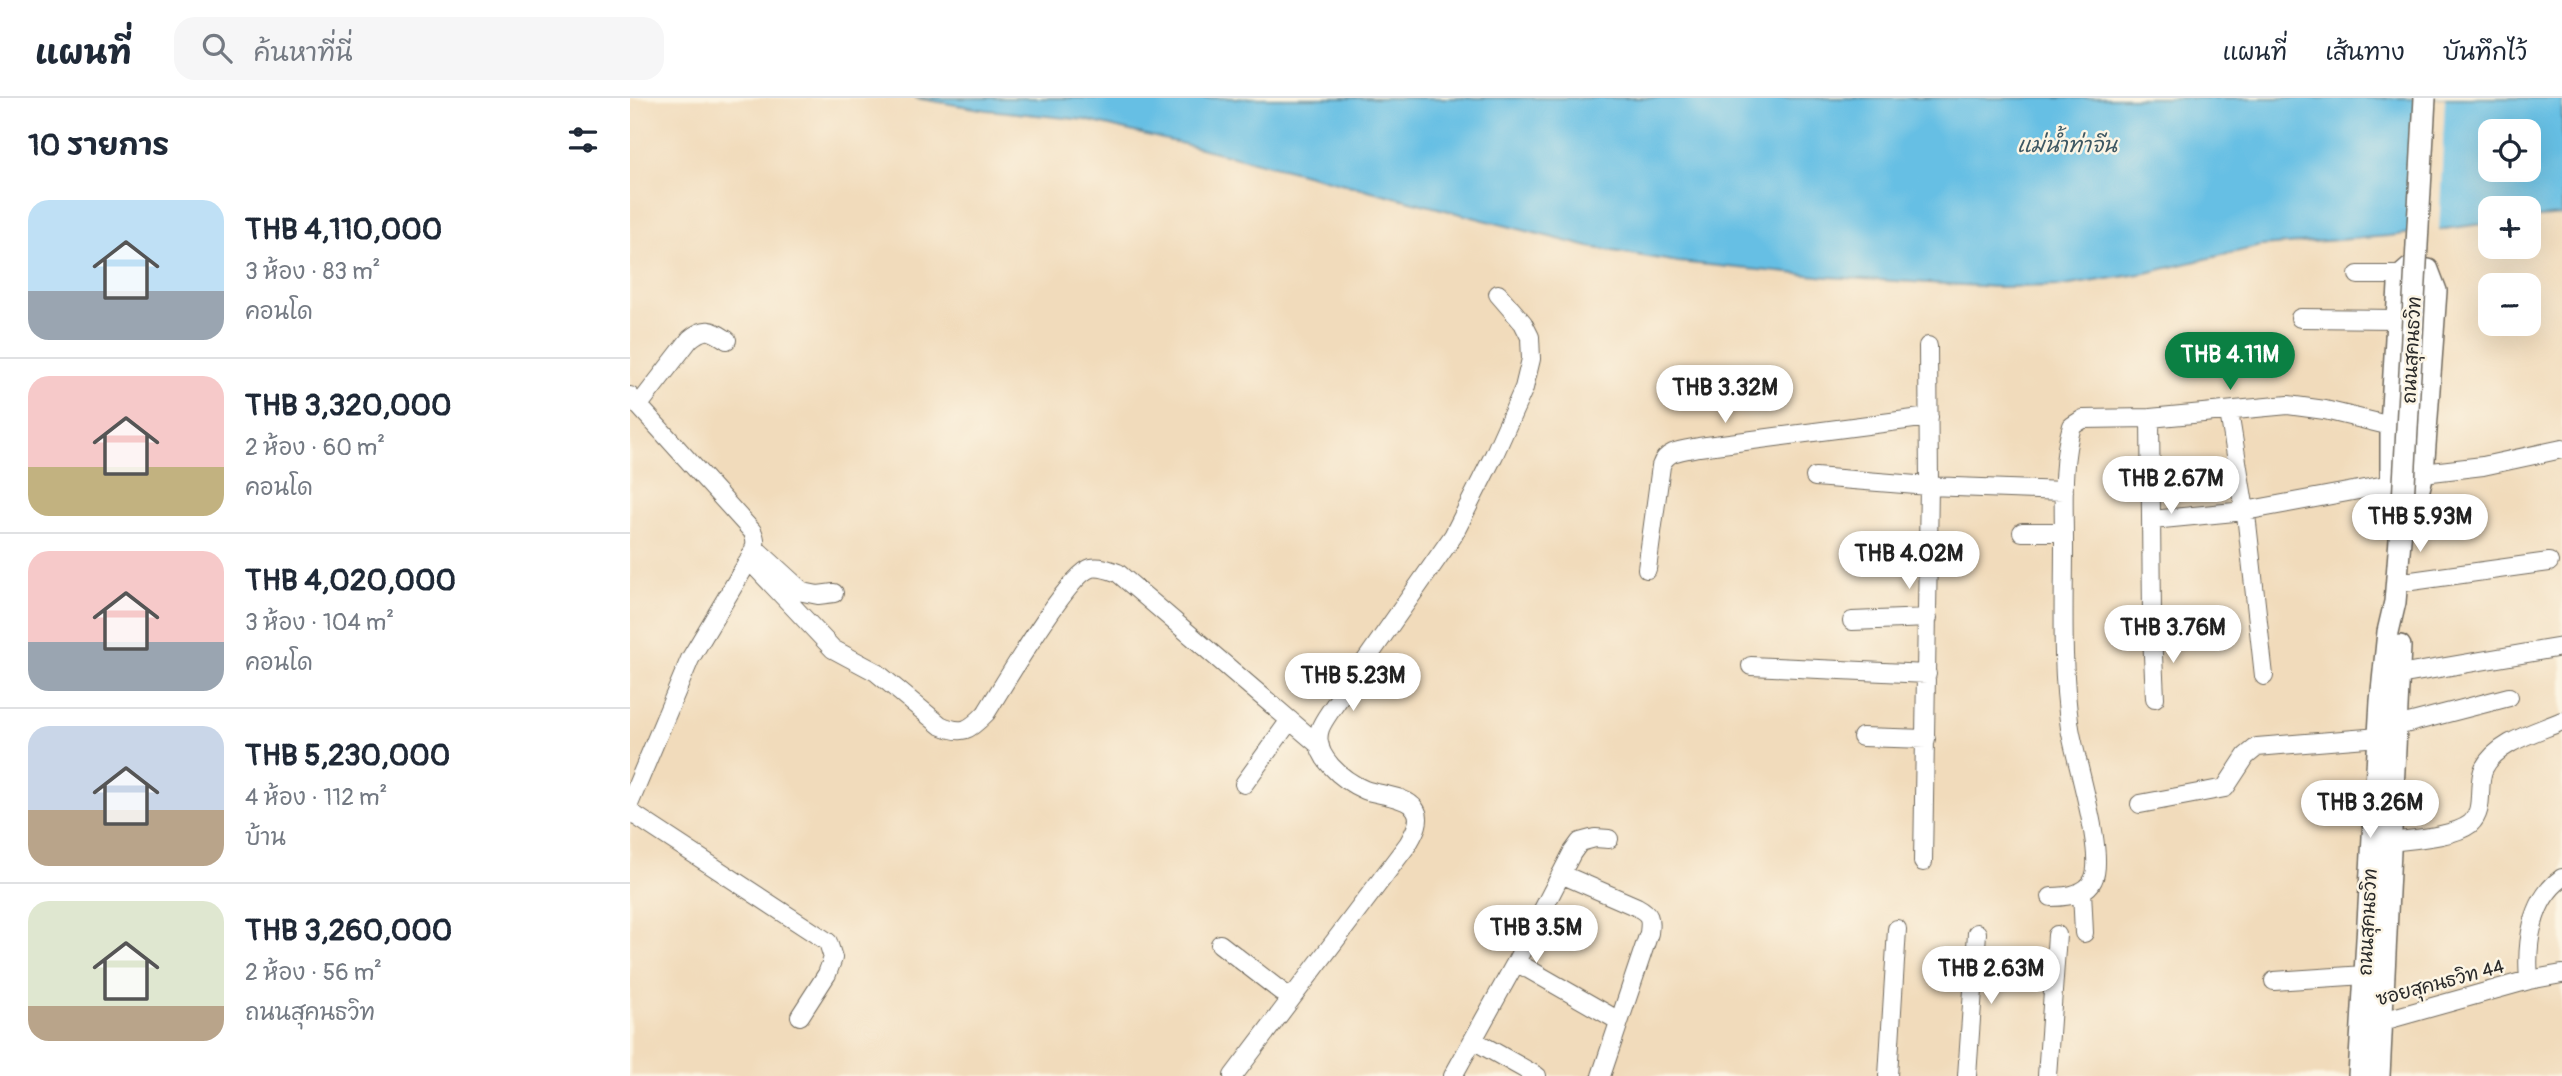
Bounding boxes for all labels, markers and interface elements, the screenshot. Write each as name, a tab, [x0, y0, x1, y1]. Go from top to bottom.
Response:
search box	[174, 17, 664, 80]
icon: search	[198, 29, 236, 67]
text: แผนที่	[35, 33, 132, 74]
text: ค้นหาที่นี่	[254, 37, 353, 69]
text: แผนที่	[2222, 38, 2287, 67]
text: เส้นทาง	[2325, 38, 2405, 67]
text: บันทึกไว้	[2443, 38, 2527, 67]
map controls	[2478, 119, 2541, 336]
button: locate	[2478, 119, 2541, 182]
icon: filters	[564, 121, 602, 159]
water label: แม่น้ำท่าจีน	[2017, 125, 2118, 159]
text: 10 รายการ	[28, 127, 169, 164]
button: +	[2478, 196, 2541, 259]
text: THB 4,110,000	[245, 211, 442, 248]
icon: home	[84, 228, 168, 312]
text: 3 ห้อง · 83 m²	[245, 257, 380, 286]
button: −	[2478, 273, 2541, 336]
street label: ถนนสุคนธวิท	[2397, 296, 2429, 404]
text: คอนโด	[245, 297, 313, 326]
pin: THB 4.11M	[2150, 332, 2310, 392]
text: THB 4.11M	[2181, 340, 2279, 369]
pin: THB 3.32M	[1645, 366, 1805, 425]
text: THB 3.32M	[1672, 373, 1778, 402]
text: THB 3,320,000	[245, 387, 452, 424]
icon: home	[84, 404, 168, 488]
text: 2 ห้อง · 60 m²	[245, 433, 385, 462]
pin: THB 2.67M	[2091, 456, 2251, 516]
text: THB 2.67M	[2118, 464, 2224, 493]
text: คอนโด	[245, 473, 313, 502]
pin: THB 5.93M	[2340, 494, 2500, 554]
text: THB 5.93M	[2368, 502, 2472, 531]
pin: THB 4.02M	[1829, 532, 1989, 591]
text: THB 4.02M	[1855, 539, 1963, 568]
text: THB 4,020,000	[245, 562, 456, 599]
icon: home	[84, 579, 168, 663]
pin: THB 3.76M	[2093, 606, 2253, 665]
text: 3 ห้อง · 104 m²	[245, 608, 394, 637]
text: THB 3.76M	[2120, 613, 2226, 642]
text: คอนโด	[245, 648, 313, 677]
pin: THB 5.23M	[1273, 654, 1433, 713]
text: THB 5.23M	[1301, 661, 1405, 690]
text: THB 5,230,000	[245, 737, 450, 774]
icon: home	[84, 754, 168, 838]
pin: THB 3.26M	[2290, 780, 2450, 840]
text: 4 ห้อง · 112 m²	[245, 783, 387, 812]
text: THB 3.26M	[2317, 788, 2423, 817]
text: บ้าน	[245, 823, 286, 852]
street label: ถนนสุคนธวิท	[2353, 868, 2385, 976]
pin: THB 3.5M	[1464, 906, 1608, 965]
text: THB 3,260,000	[245, 912, 452, 949]
text: THB 3.5M	[1490, 913, 1582, 942]
icon: home	[84, 929, 168, 1013]
pin: THB 2.63M	[1911, 946, 2071, 1006]
text: THB 2.63M	[1938, 954, 2044, 983]
street label: ซอยสุคนธวิท 44	[2373, 954, 2507, 1014]
text: 2 ห้อง · 56 m²	[245, 958, 382, 987]
text: ถนนสุคนธวิท	[245, 998, 375, 1027]

